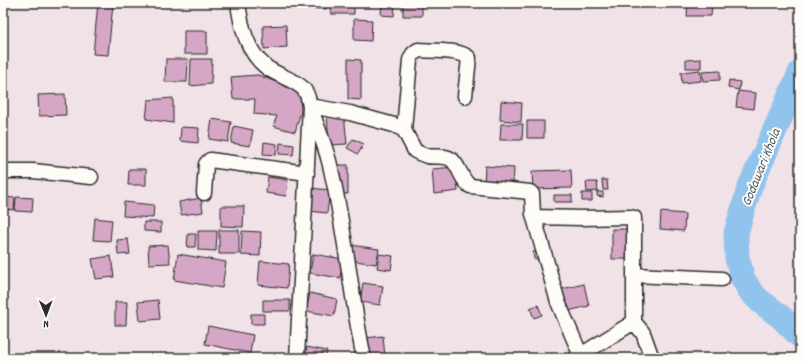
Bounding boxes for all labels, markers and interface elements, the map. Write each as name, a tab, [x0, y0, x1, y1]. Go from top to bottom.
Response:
water label: Godawari Khola	[737, 125, 787, 210]
north arrow	[26, 295, 66, 335]
text: N	[43, 315, 49, 331]

